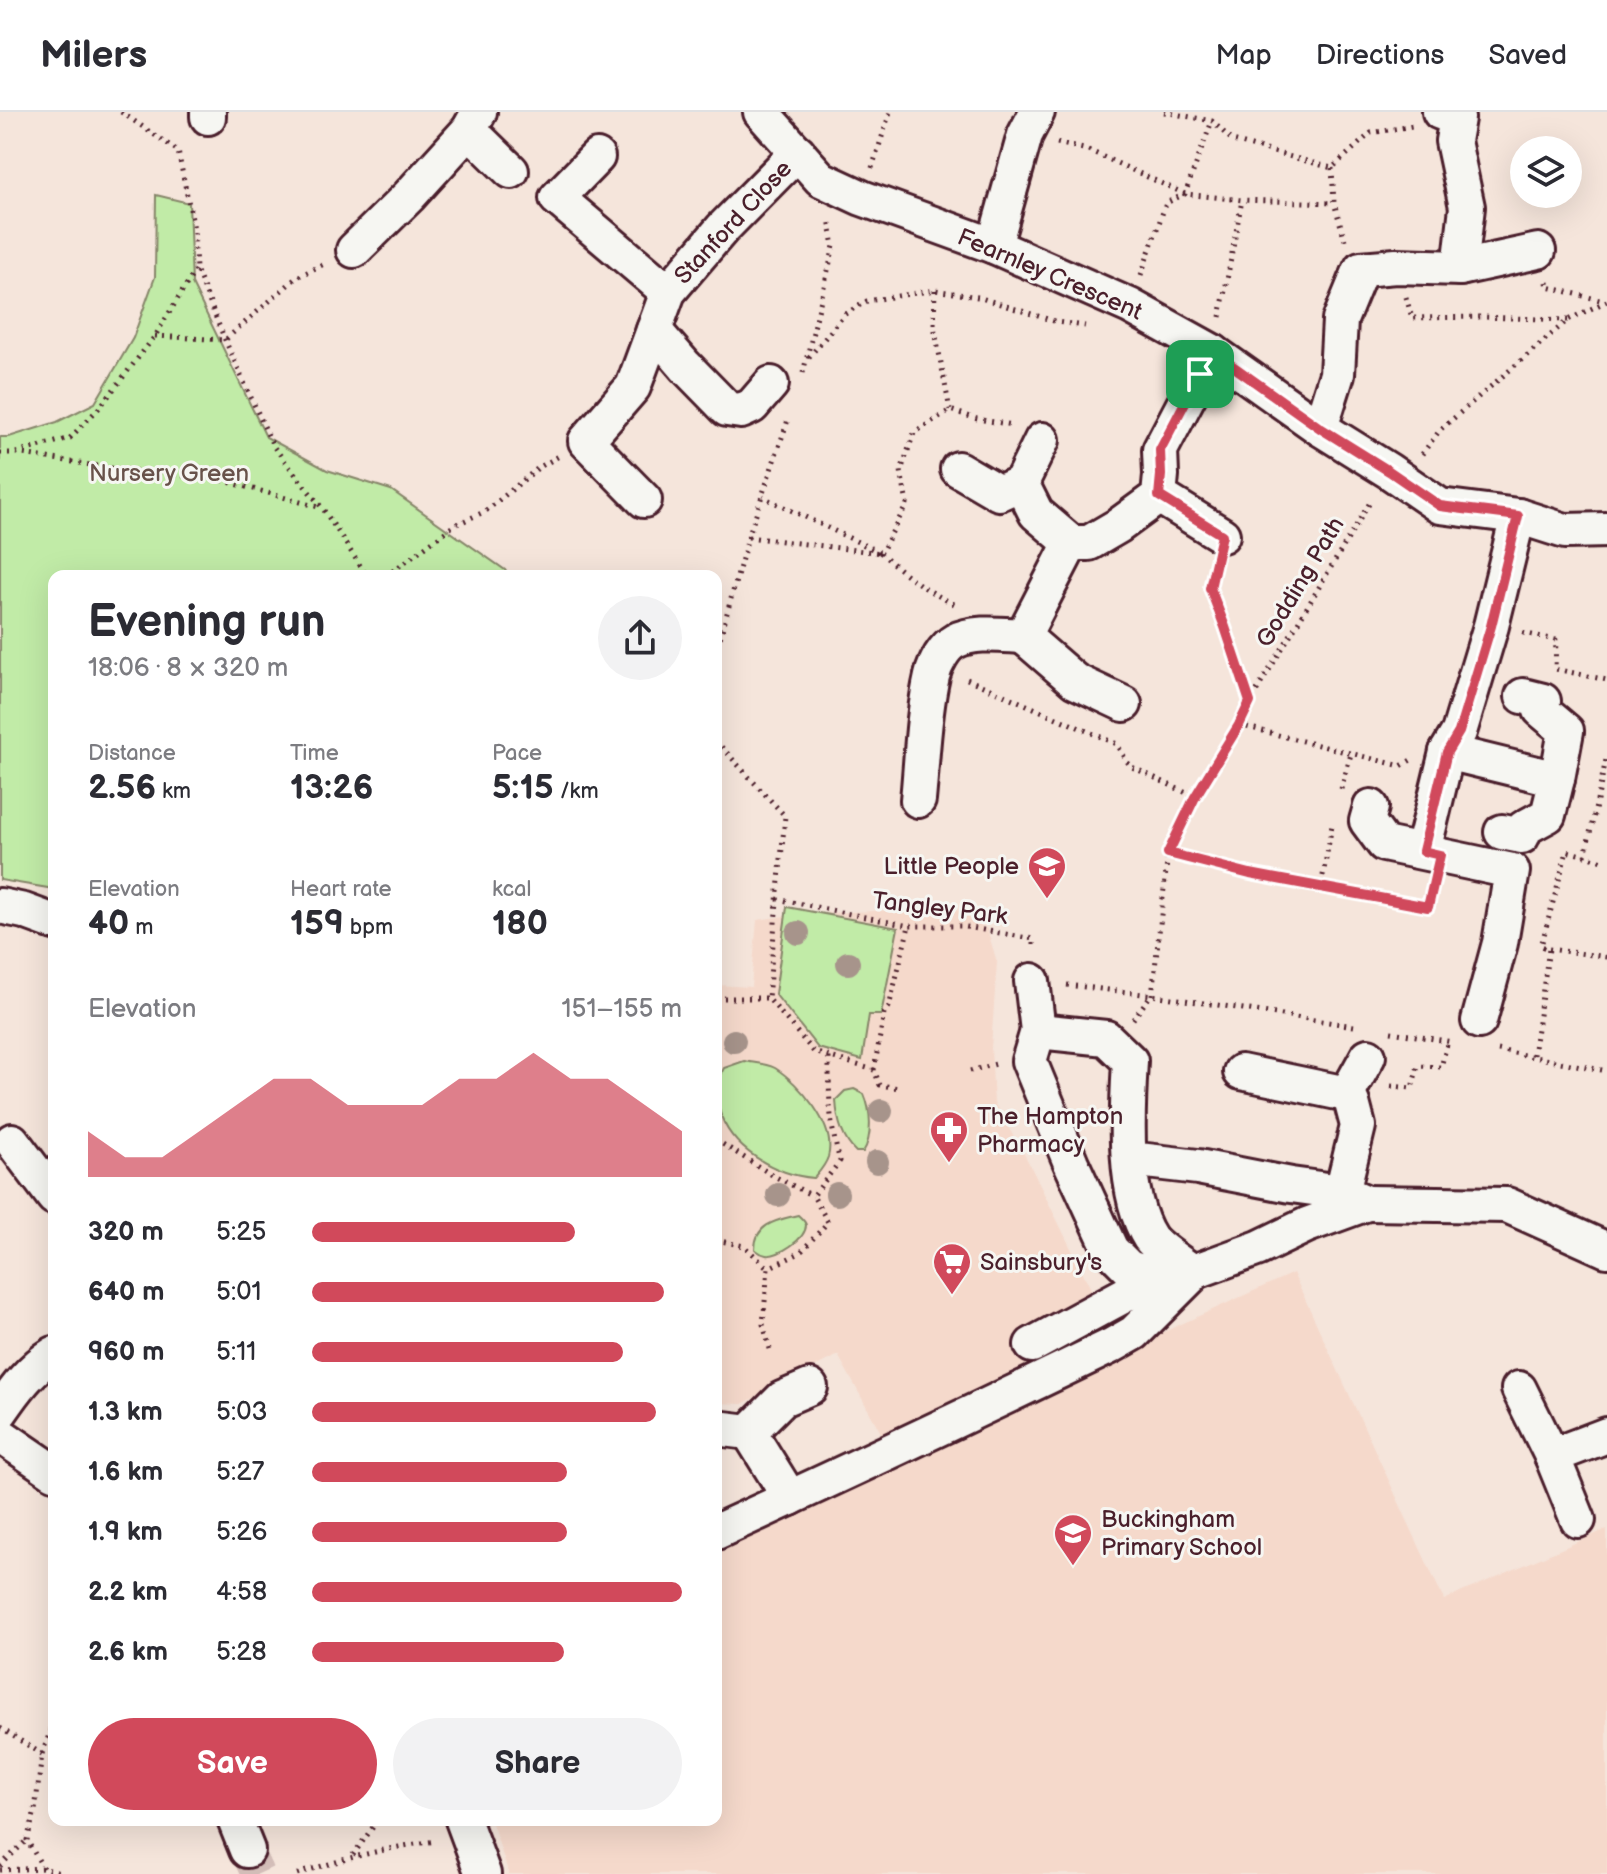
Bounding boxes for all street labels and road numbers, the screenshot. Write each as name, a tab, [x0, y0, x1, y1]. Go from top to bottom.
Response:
street label: Stanford Close	[669, 154, 798, 290]
street label: Fearnley Crescent	[953, 222, 1147, 327]
street label: Godding Path	[1250, 512, 1351, 653]
street label: Tangley Park	[871, 886, 1009, 931]

